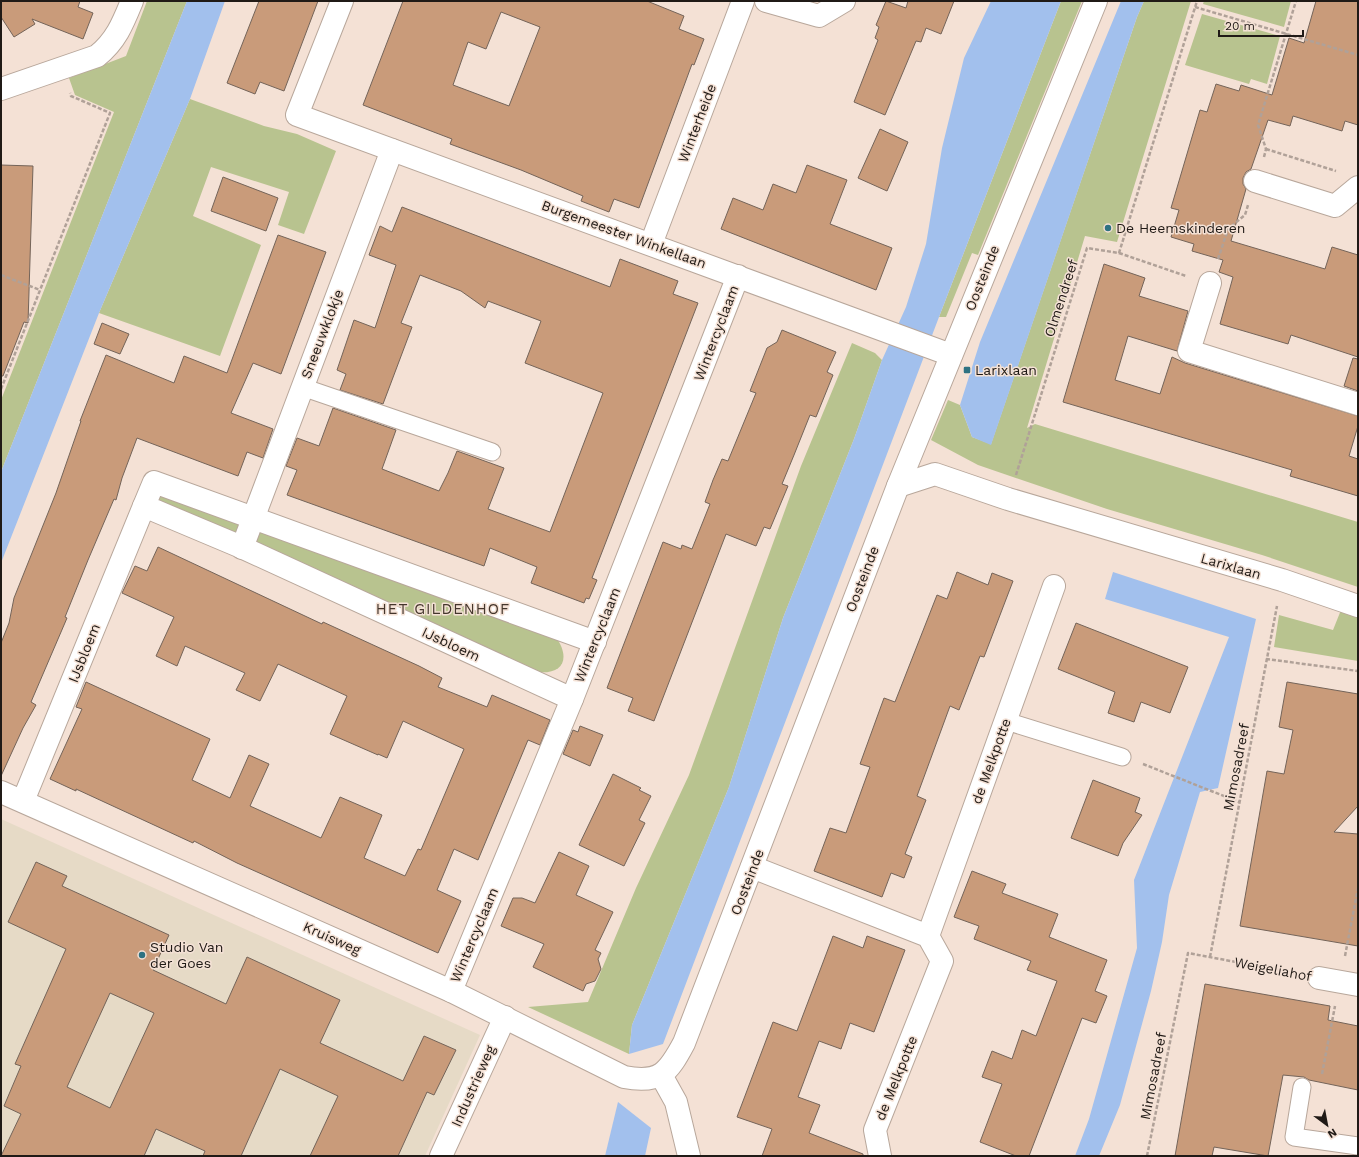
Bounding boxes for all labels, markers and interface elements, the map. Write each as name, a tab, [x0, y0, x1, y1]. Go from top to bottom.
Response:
scale bar	[1219, 12, 1303, 38]
text: 20 m	[1225, 19, 1255, 33]
street label: Winterheide	[675, 82, 719, 164]
street label: Burgemeester Winkellaan	[540, 197, 708, 271]
place label: De Heemskinderen	[1116, 220, 1245, 236]
marker: De Heemskinderen	[1103, 223, 1113, 233]
street label: Oosteinde	[962, 243, 1002, 313]
street label: Olmendreef	[1041, 257, 1081, 339]
street label: Wintercyclaam	[690, 283, 742, 383]
street label: Sneeuwklokje	[298, 287, 346, 381]
place label: Larixlaan	[975, 362, 1037, 378]
marker: Larixlaan	[962, 365, 972, 375]
street label: Oosteinde	[842, 544, 882, 614]
street label: Larixlaan	[1199, 550, 1263, 582]
street label: Wintercyclaam	[571, 585, 623, 685]
district label: HET GILDENHOF	[376, 600, 510, 618]
street label: IJsbloem	[65, 621, 103, 685]
street label: IJsbloem	[419, 624, 483, 664]
street label: de Melkpotte	[968, 716, 1014, 806]
street label: Mimosadreef	[1220, 722, 1252, 812]
street label: Oosteinde	[727, 847, 767, 917]
street label: Wintercyclaam	[447, 885, 501, 985]
street label: Kruisweg	[301, 918, 364, 958]
place label: Studio Van der Goes	[150, 939, 224, 971]
marker: Studio Van der Goes	[137, 950, 147, 960]
street label: Weigeliahof	[1233, 954, 1314, 984]
street label: Mimosadreef	[1137, 1031, 1169, 1121]
street label: de Melkpotte	[872, 1033, 920, 1123]
street label: Industrieweg	[448, 1042, 498, 1129]
north arrow	[1307, 1105, 1347, 1145]
text: N	[1325, 1125, 1339, 1141]

